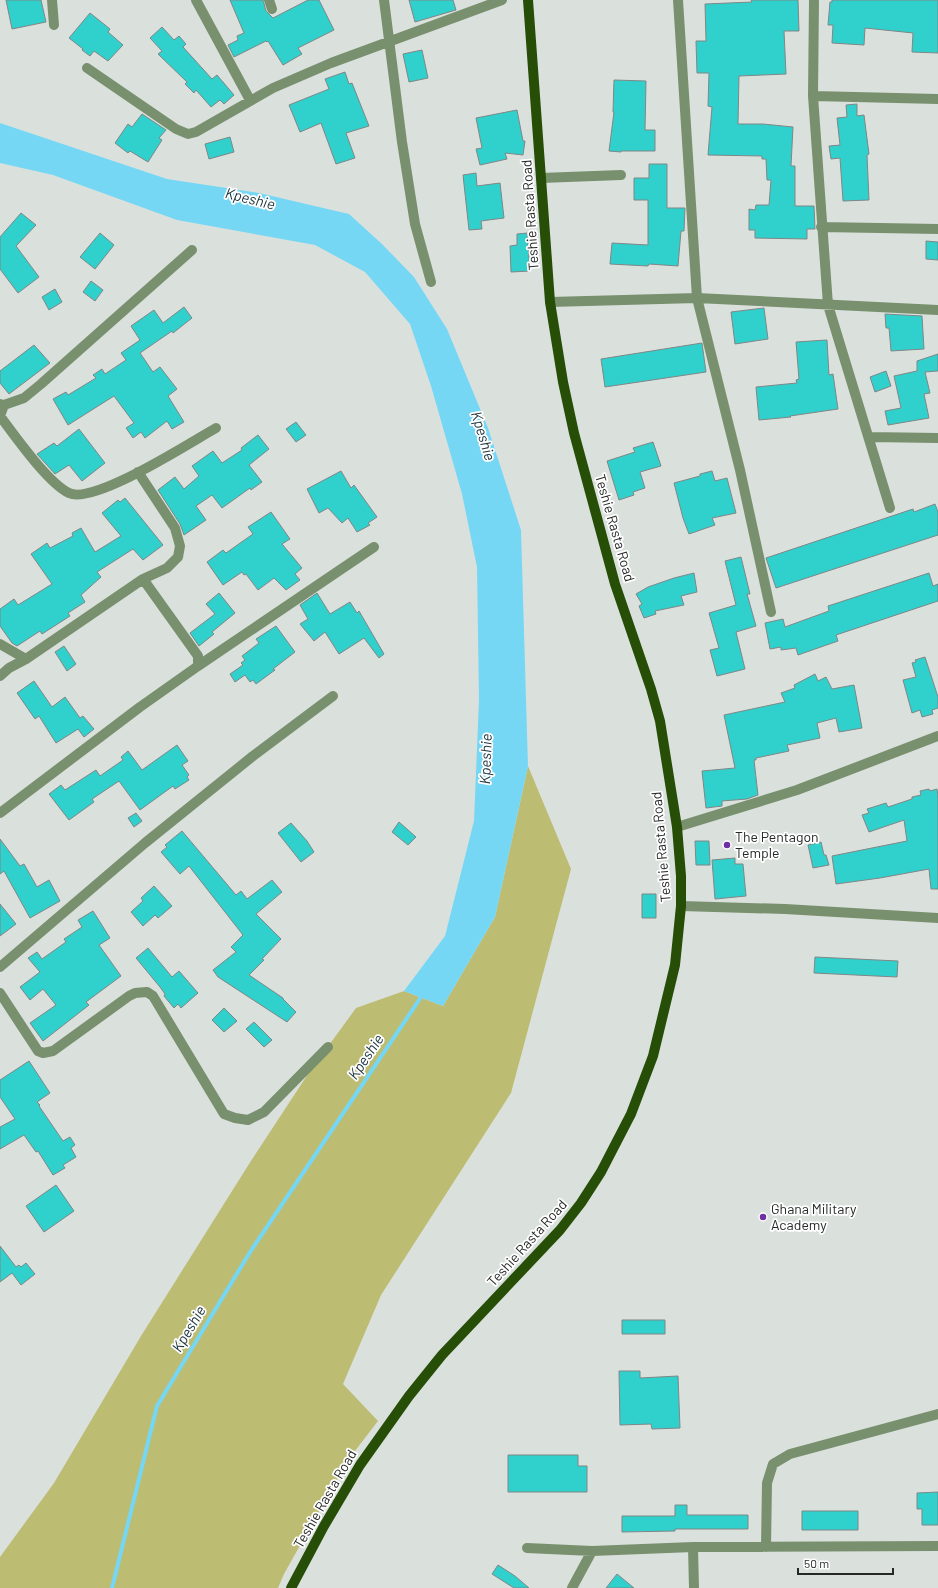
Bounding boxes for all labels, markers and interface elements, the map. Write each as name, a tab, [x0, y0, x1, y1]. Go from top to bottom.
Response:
street label: Teshie Rasta Road	[517, 159, 542, 271]
water label: Kpeshie	[223, 183, 277, 213]
water label: Kpeshie	[468, 409, 500, 463]
street label: Teshie Rasta Road	[592, 472, 639, 584]
water label: Kpeshie	[475, 733, 495, 785]
street label: Teshie Rasta Road	[647, 791, 674, 903]
place label: The Pentagon Temple	[735, 828, 819, 861]
marker: The Pentagon Temple	[722, 840, 732, 850]
water label: Kpeshie	[344, 1030, 387, 1083]
street label: Teshie Rasta Road	[483, 1196, 570, 1290]
place label: Ghana Military Academy	[771, 1200, 857, 1233]
marker: Ghana Military Academy	[758, 1212, 768, 1222]
water label: Kpeshie	[167, 1302, 209, 1355]
street label: Teshie Rasta Road	[289, 1446, 360, 1551]
scale bar	[798, 1550, 893, 1576]
text: 50 m	[804, 1556, 829, 1570]

